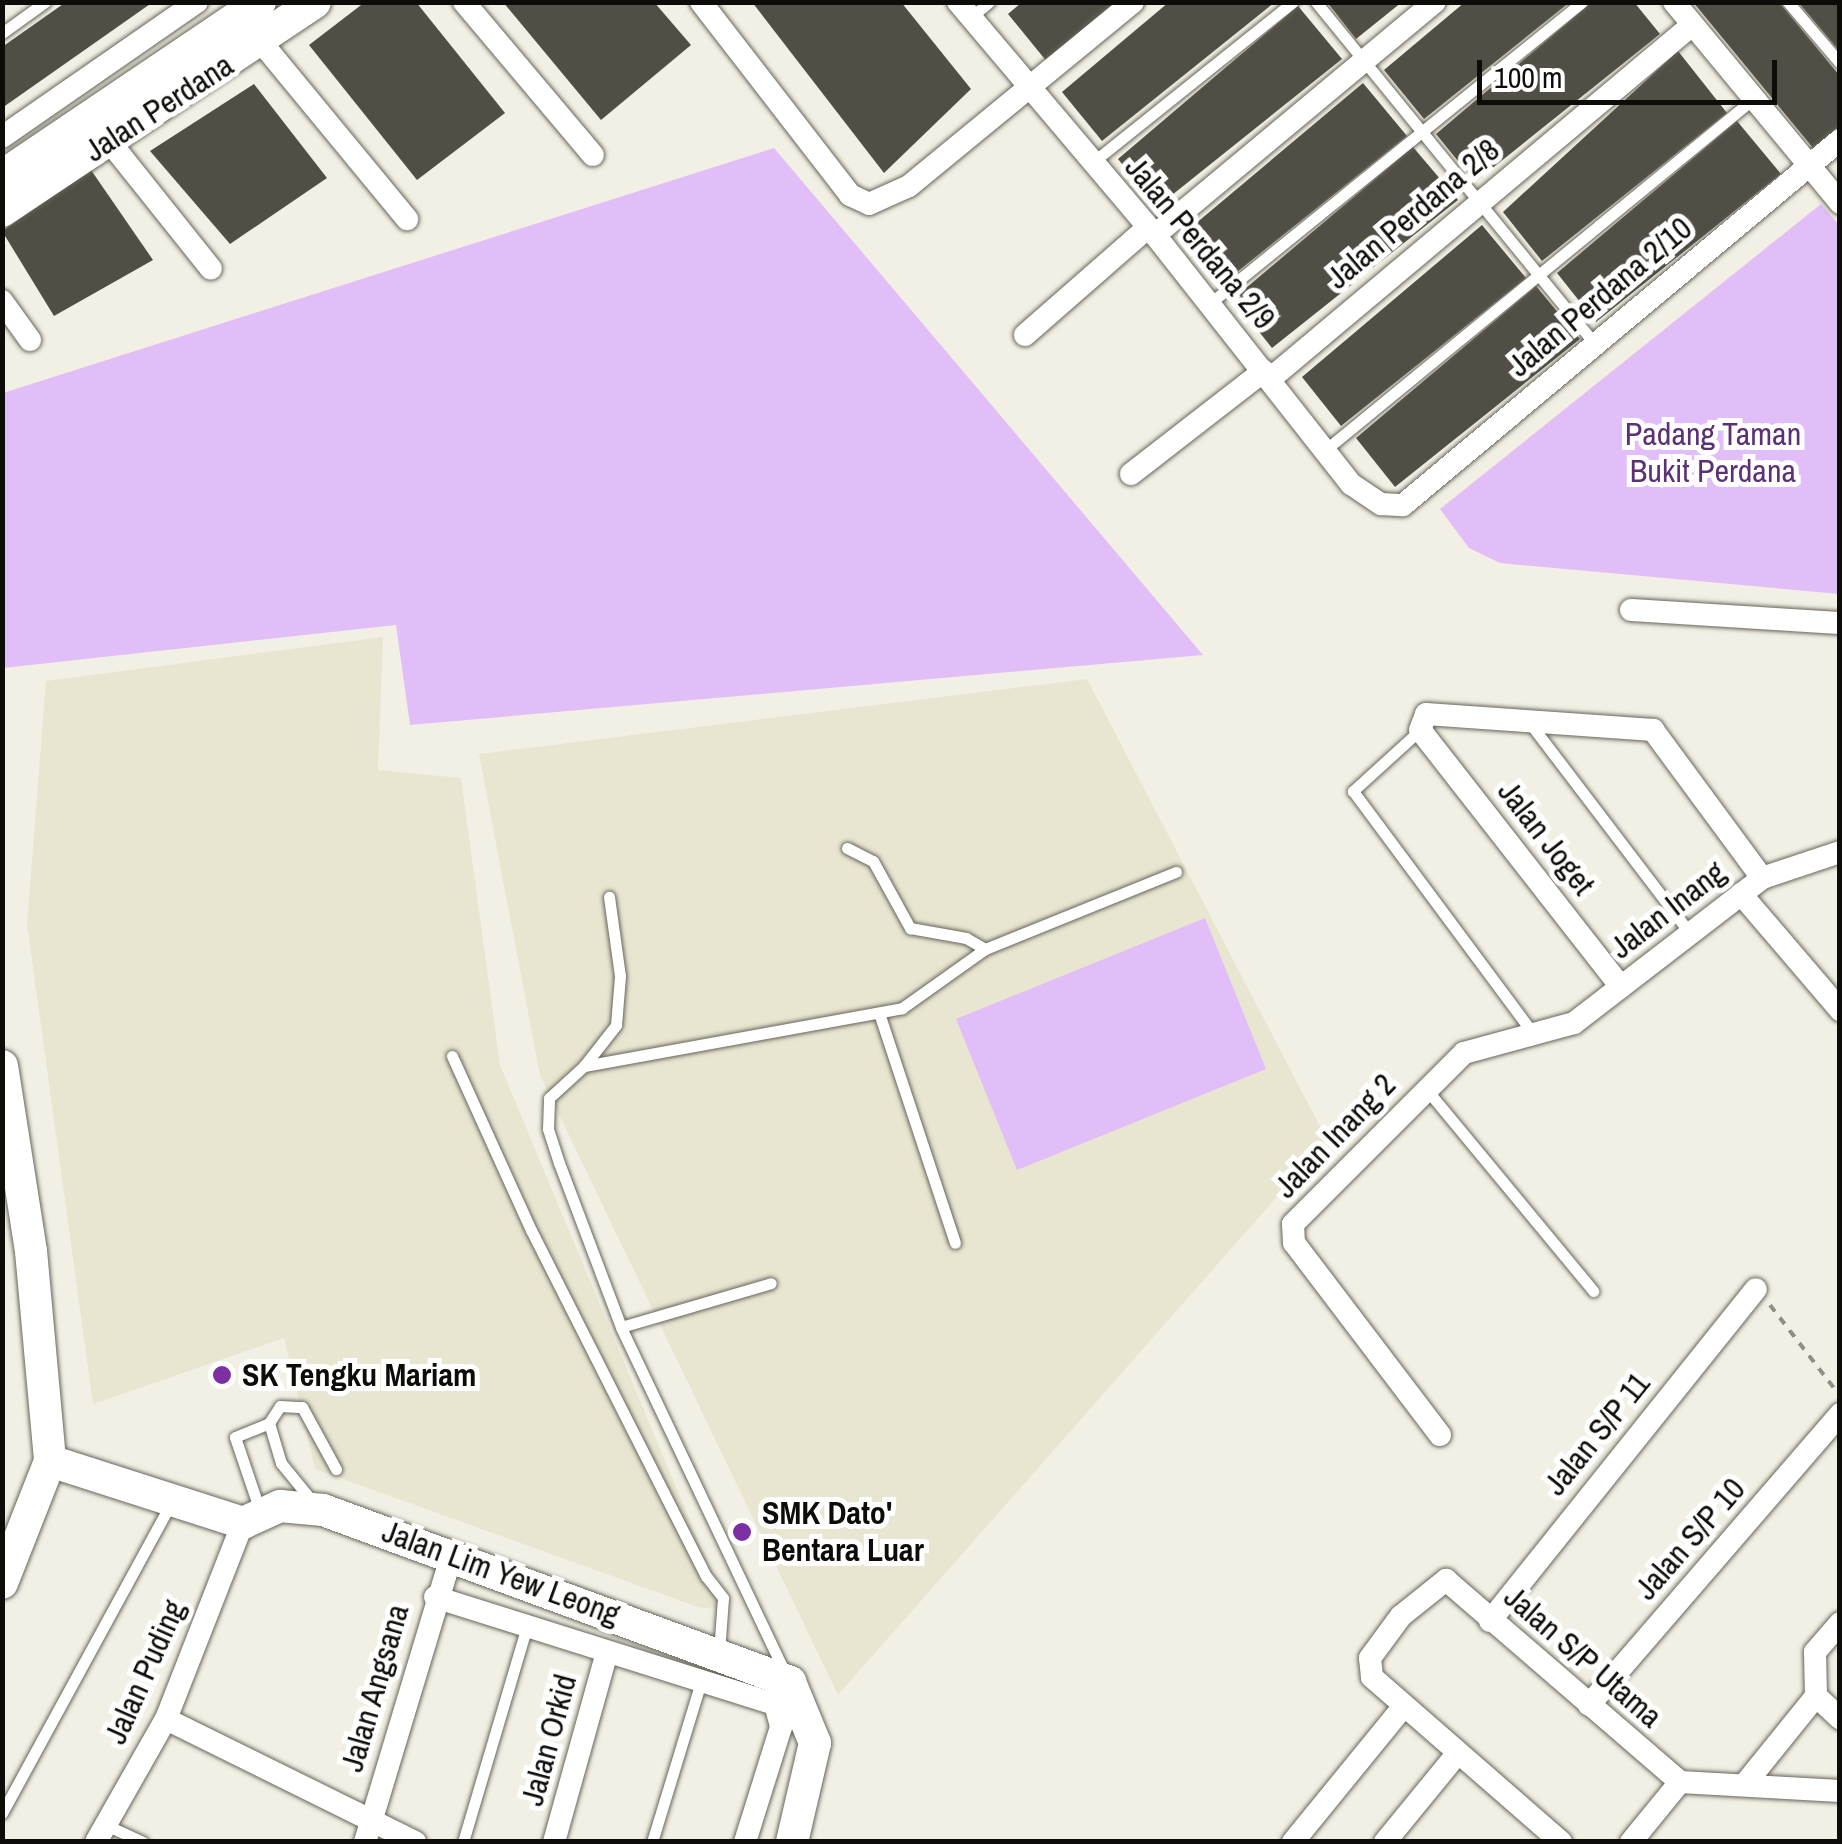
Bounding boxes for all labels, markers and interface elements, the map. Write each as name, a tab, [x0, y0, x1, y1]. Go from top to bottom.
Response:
scale bar	[1482, 40, 1782, 102]
street label: Jalan Perdana	[78, 46, 240, 170]
text: 100 m	[1494, 57, 1562, 97]
street label: Jalan Perdana 2/8	[1319, 131, 1507, 297]
street label: Jalan Perdana 2/9	[1117, 149, 1283, 337]
street label: Jalan Perdana 2/10	[1500, 209, 1700, 385]
park label: Padang Taman Bukit Perdana	[1624, 416, 1802, 491]
street label: Jalan Joget	[1490, 773, 1602, 903]
street label: Jalan Inang	[1603, 853, 1733, 967]
street label: Jalan Inang 2	[1266, 1066, 1404, 1206]
place label: SK Tengku Mariam	[242, 1356, 476, 1394]
marker: SK Tengku Mariam	[211, 1364, 233, 1386]
street label: Jalan S/P 11	[1536, 1365, 1658, 1503]
street label: Jalan S/P 10	[1627, 1470, 1753, 1608]
place label: SMK Dato' Bentara Luar	[762, 1495, 924, 1570]
street label: Jalan Lim Yew Leong	[377, 1512, 625, 1634]
marker: SMK Dato' Bentara Luar	[731, 1521, 753, 1543]
street label: Jalan S/P Utama	[1496, 1578, 1670, 1736]
street label: Jalan Puding	[96, 1594, 194, 1750]
street label: Jalan Angsana	[333, 1599, 417, 1777]
street label: Jalan Orkid	[513, 1670, 585, 1810]

